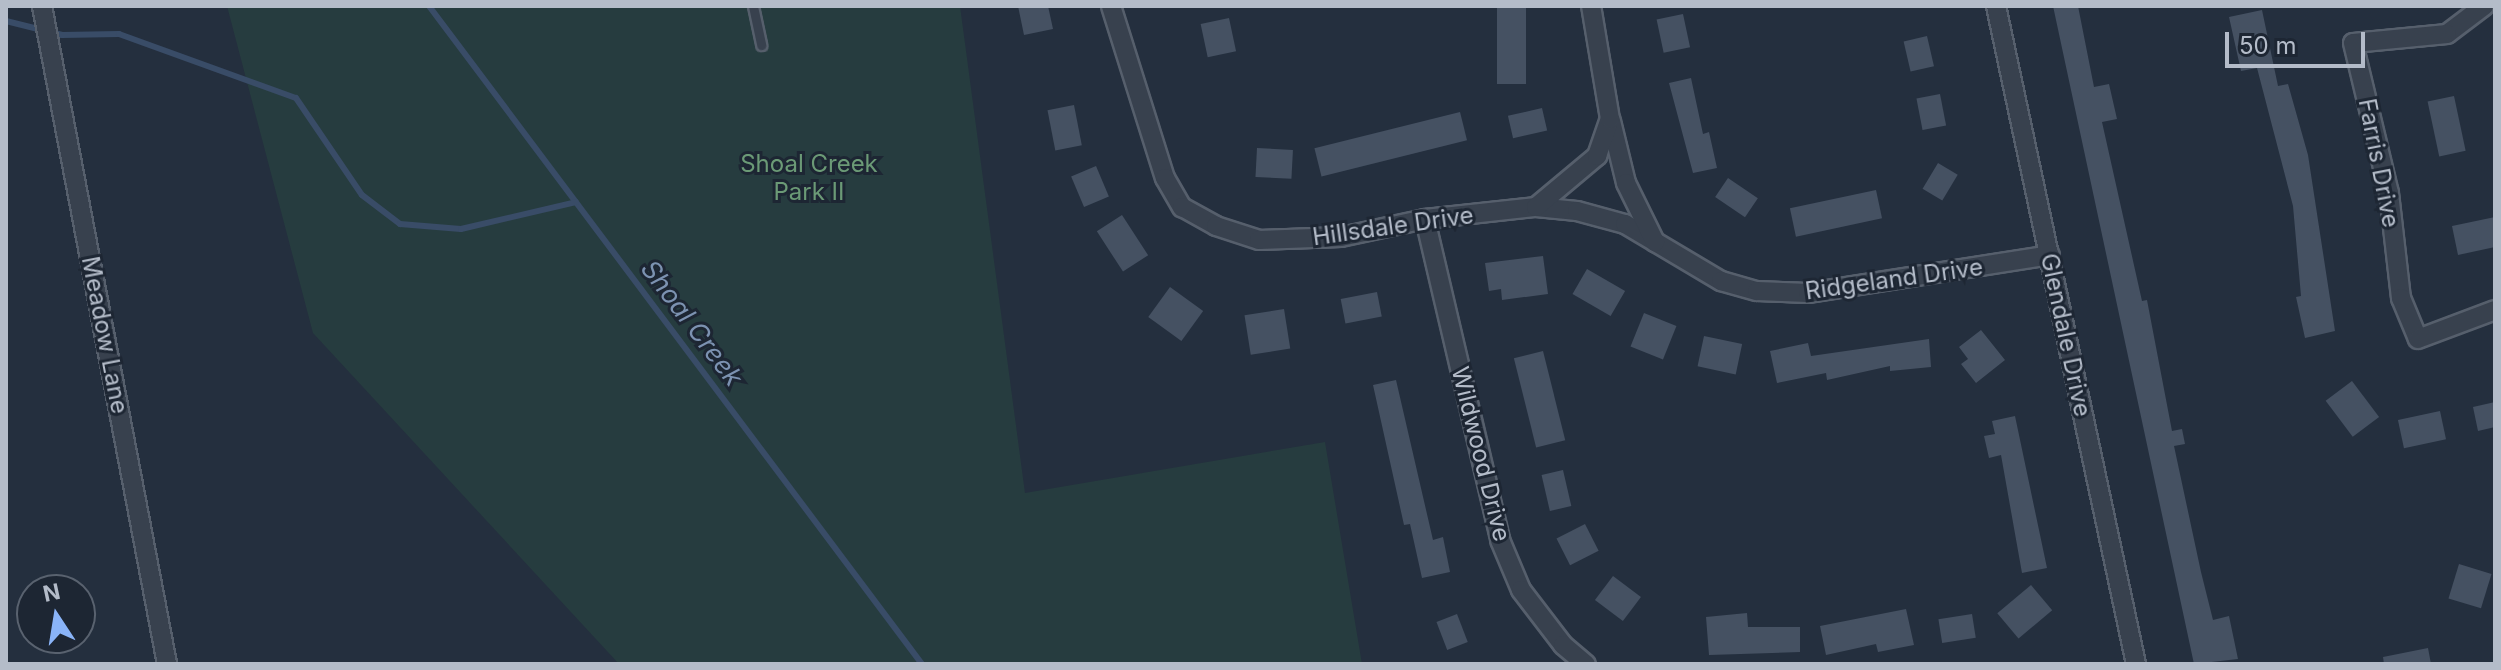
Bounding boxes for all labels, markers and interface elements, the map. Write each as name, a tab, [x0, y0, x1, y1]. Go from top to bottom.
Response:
scale bar	[2229, 16, 2369, 66]
text: 50 m	[2239, 31, 2297, 60]
street label: Farris Drive	[2352, 96, 2406, 230]
park label: Shoal Creek Park II	[740, 150, 878, 206]
street label: Hillsdale Drive	[1311, 200, 1475, 252]
street label: Glendale Drive	[2035, 251, 2097, 419]
street label: Ridgeland Drive	[1803, 252, 1985, 306]
street label: Meadow Lane	[76, 254, 134, 416]
water label: Shoal Creek	[634, 254, 750, 392]
street label: Wildwood Drive	[1445, 364, 1517, 544]
north arrow	[16, 574, 96, 654]
text: N	[41, 578, 62, 607]

